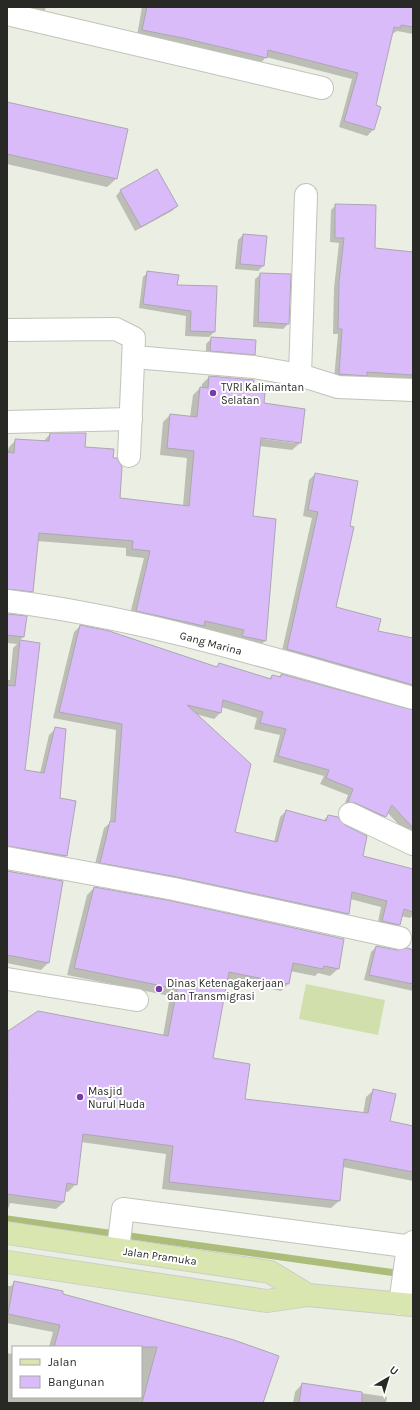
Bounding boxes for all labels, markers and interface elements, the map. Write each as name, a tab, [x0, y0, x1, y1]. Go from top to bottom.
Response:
place label: TVRI Kalimantan Selatan	[221, 381, 304, 407]
marker: TVRI Kalimantan Selatan	[208, 388, 218, 398]
street label: Gang Marina	[178, 629, 243, 658]
place label: Dinas Ketenagakerjaan dan Transmigrasi	[167, 977, 284, 1003]
marker: Dinas Ketenagakerjaan dan Transmigrasi	[154, 984, 164, 994]
place label: Masjid Nurul Huda	[88, 1085, 145, 1111]
marker: Masjid Nurul Huda	[75, 1092, 85, 1102]
street label: Jalan Pramuka	[122, 1245, 198, 1268]
legend	[12, 1346, 142, 1398]
text: Jalan	[48, 1355, 77, 1369]
north arrow	[368, 1358, 408, 1398]
text: U	[387, 1363, 401, 1378]
text: Bangunan	[48, 1375, 104, 1389]

